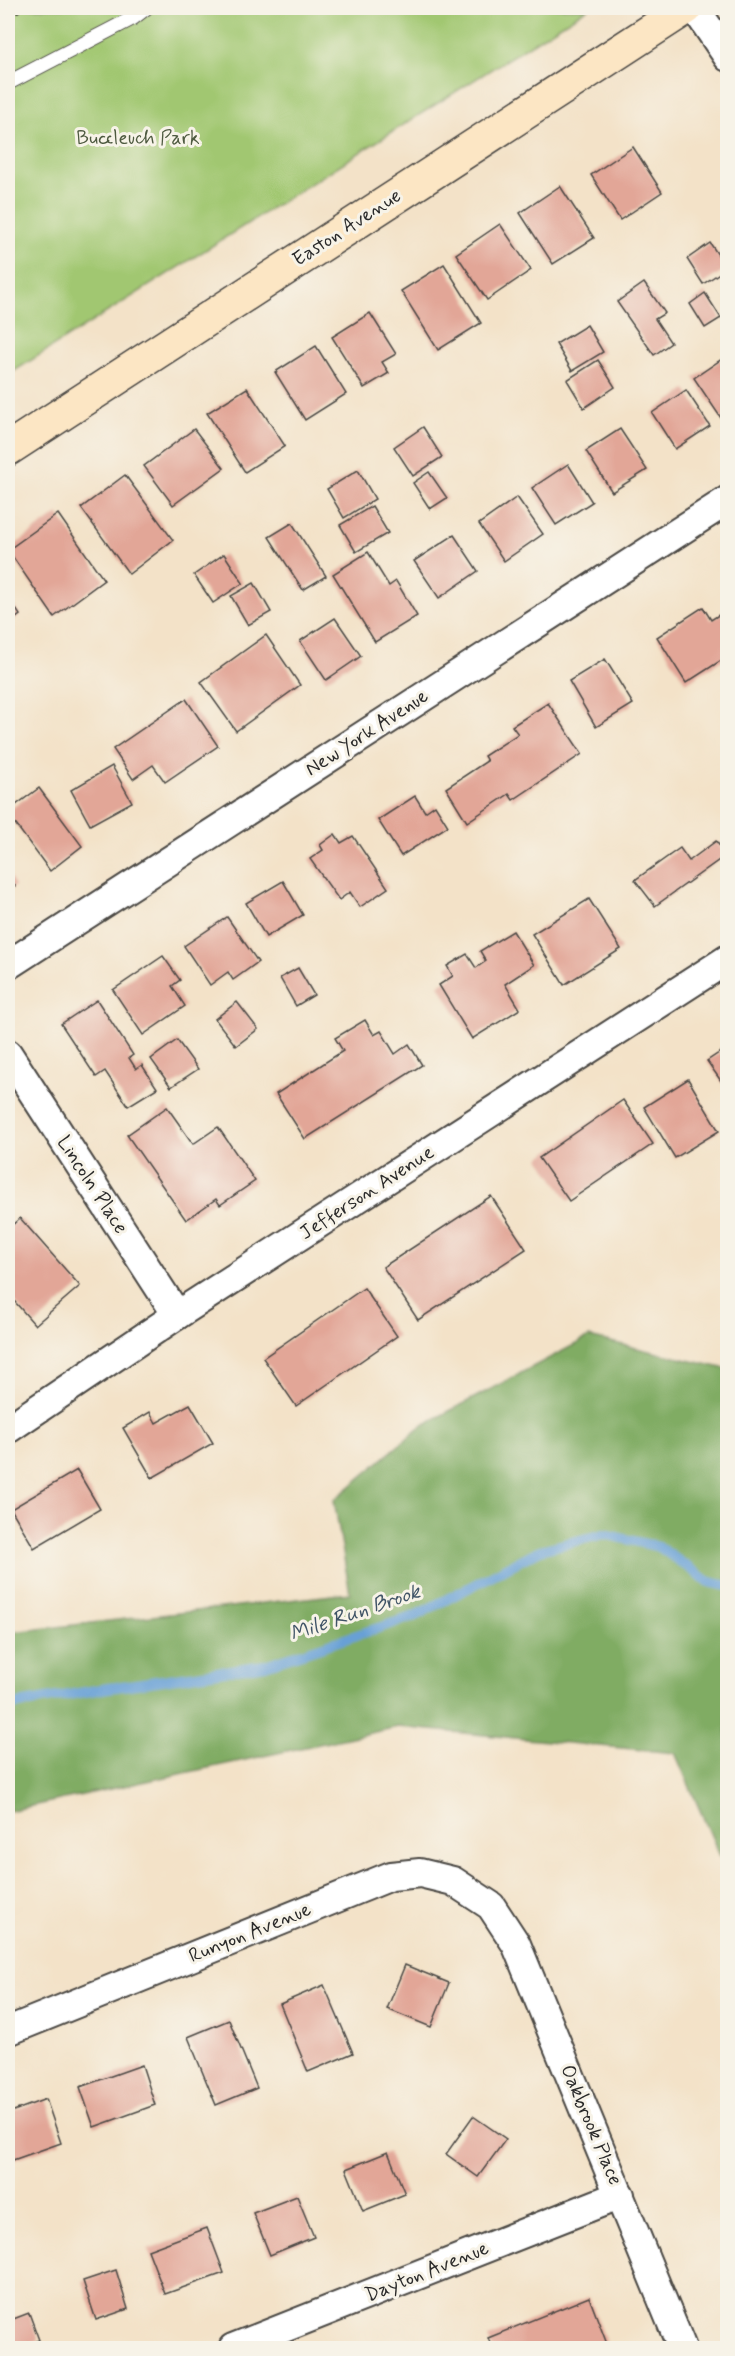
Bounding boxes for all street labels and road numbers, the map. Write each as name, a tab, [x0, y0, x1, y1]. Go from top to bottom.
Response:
street label: Easton Avenue	[287, 183, 407, 273]
street label: New York Avenue	[300, 683, 434, 783]
street label: Lincoln Place	[50, 1131, 134, 1239]
street label: Jefferson Avenue	[294, 1139, 440, 1247]
street label: Runyon Avenue	[185, 1896, 315, 1970]
street label: Oakbrook Place	[553, 2060, 629, 2190]
street label: Dayton Avenue	[361, 2235, 493, 2309]

